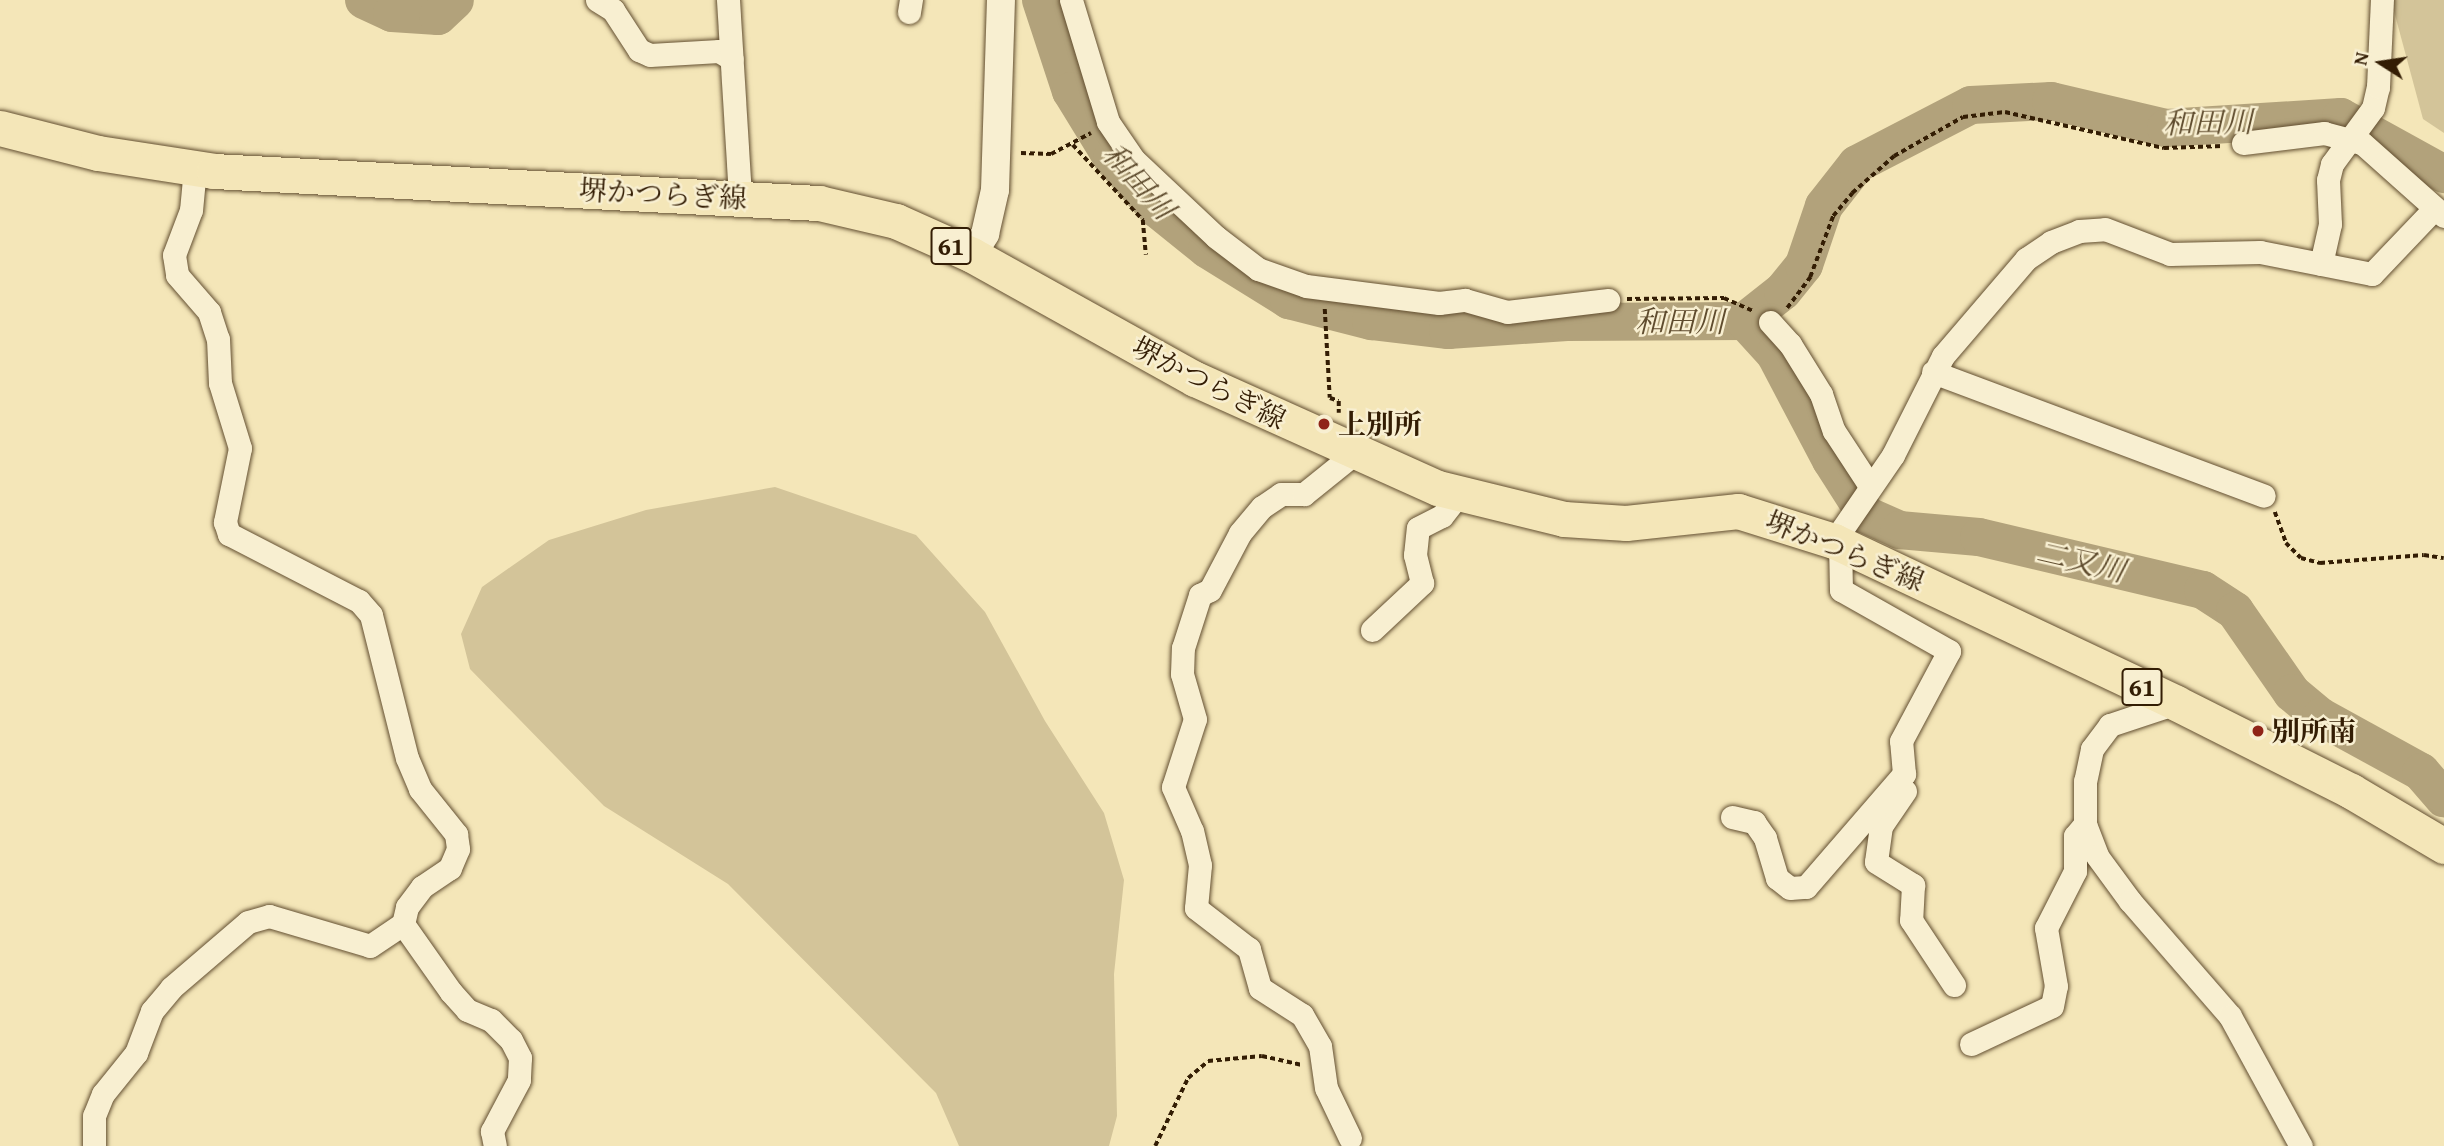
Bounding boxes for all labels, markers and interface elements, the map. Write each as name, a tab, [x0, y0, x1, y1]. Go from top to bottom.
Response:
north arrow	[2346, 28, 2416, 98]
text: N	[2345, 50, 2375, 68]
water label: 和田川	[2163, 103, 2253, 141]
water label: 和田川	[1096, 136, 1182, 226]
street label: 堺かつらぎ線	[578, 173, 748, 215]
road number: 61	[930, 224, 972, 268]
water label: 和田川	[1635, 303, 1725, 339]
street label: 堺かつらぎ線	[1127, 330, 1291, 436]
place label: 上別所	[1338, 407, 1422, 441]
marker: 上別所	[1316, 416, 1332, 432]
street label: 堺かつらぎ線	[1761, 504, 1929, 598]
water label: 二又川	[2033, 533, 2129, 589]
road number: 61	[2121, 664, 2163, 709]
place label: 別所南	[2272, 714, 2356, 748]
marker: 別所南	[2250, 723, 2266, 739]

